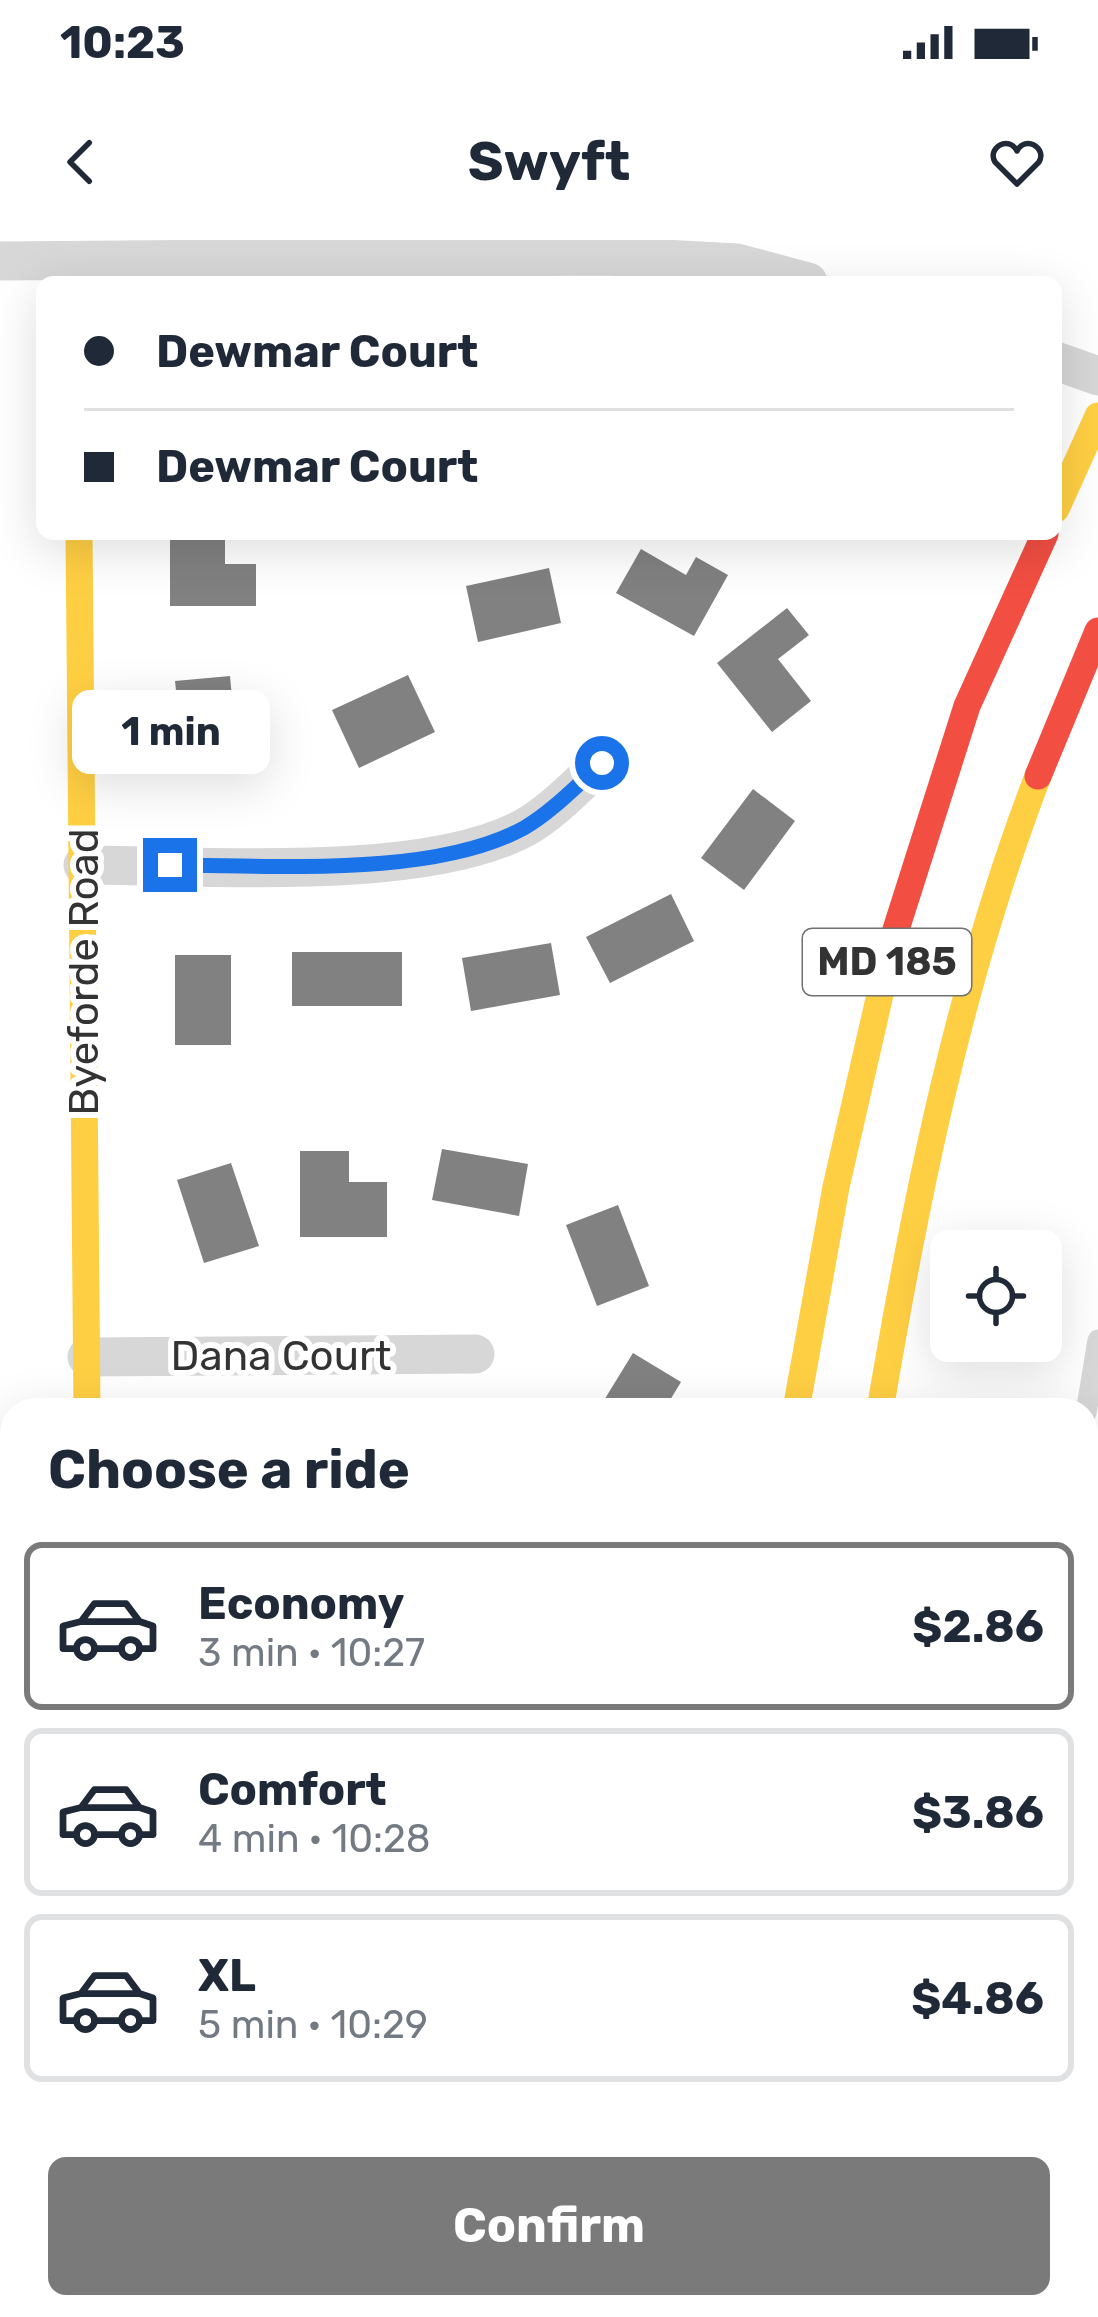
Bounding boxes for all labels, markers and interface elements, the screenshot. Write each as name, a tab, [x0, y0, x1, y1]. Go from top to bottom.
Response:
text: 10:23	[60, 16, 185, 69]
icon: back	[48, 129, 114, 195]
icon: heart	[984, 129, 1050, 195]
text: Swyft	[468, 130, 630, 194]
text: Dewmar Court	[156, 325, 478, 378]
text: Dewmar Court	[156, 440, 478, 493]
callout: 1 min	[71, 691, 269, 775]
text: 1 min	[121, 709, 221, 755]
route start	[575, 736, 629, 790]
street label: Byeforde Road	[59, 828, 109, 1116]
route end	[143, 838, 197, 892]
road number: MD 185	[803, 929, 971, 995]
map controls	[930, 1230, 1062, 1362]
button: locate	[930, 1230, 1062, 1362]
street label: Dana Court	[171, 1331, 391, 1381]
text: Choose a ride	[48, 1438, 410, 1502]
icon: car	[54, 1572, 162, 1680]
text: Economy	[198, 1577, 404, 1630]
text: $2.86	[912, 1600, 1044, 1653]
text: 3 min · 10:27	[198, 1630, 425, 1676]
icon: car	[54, 1758, 162, 1866]
text: Comfort	[198, 1763, 387, 1816]
text: $3.86	[912, 1786, 1044, 1839]
text: 4 min · 10:28	[198, 1816, 431, 1862]
icon: car	[54, 1944, 162, 2052]
text: XL	[198, 1949, 256, 2002]
text: $4.86	[911, 1972, 1044, 2025]
text: 5 min · 10:29	[198, 2002, 428, 2048]
button: Confirm	[48, 2157, 1050, 2295]

